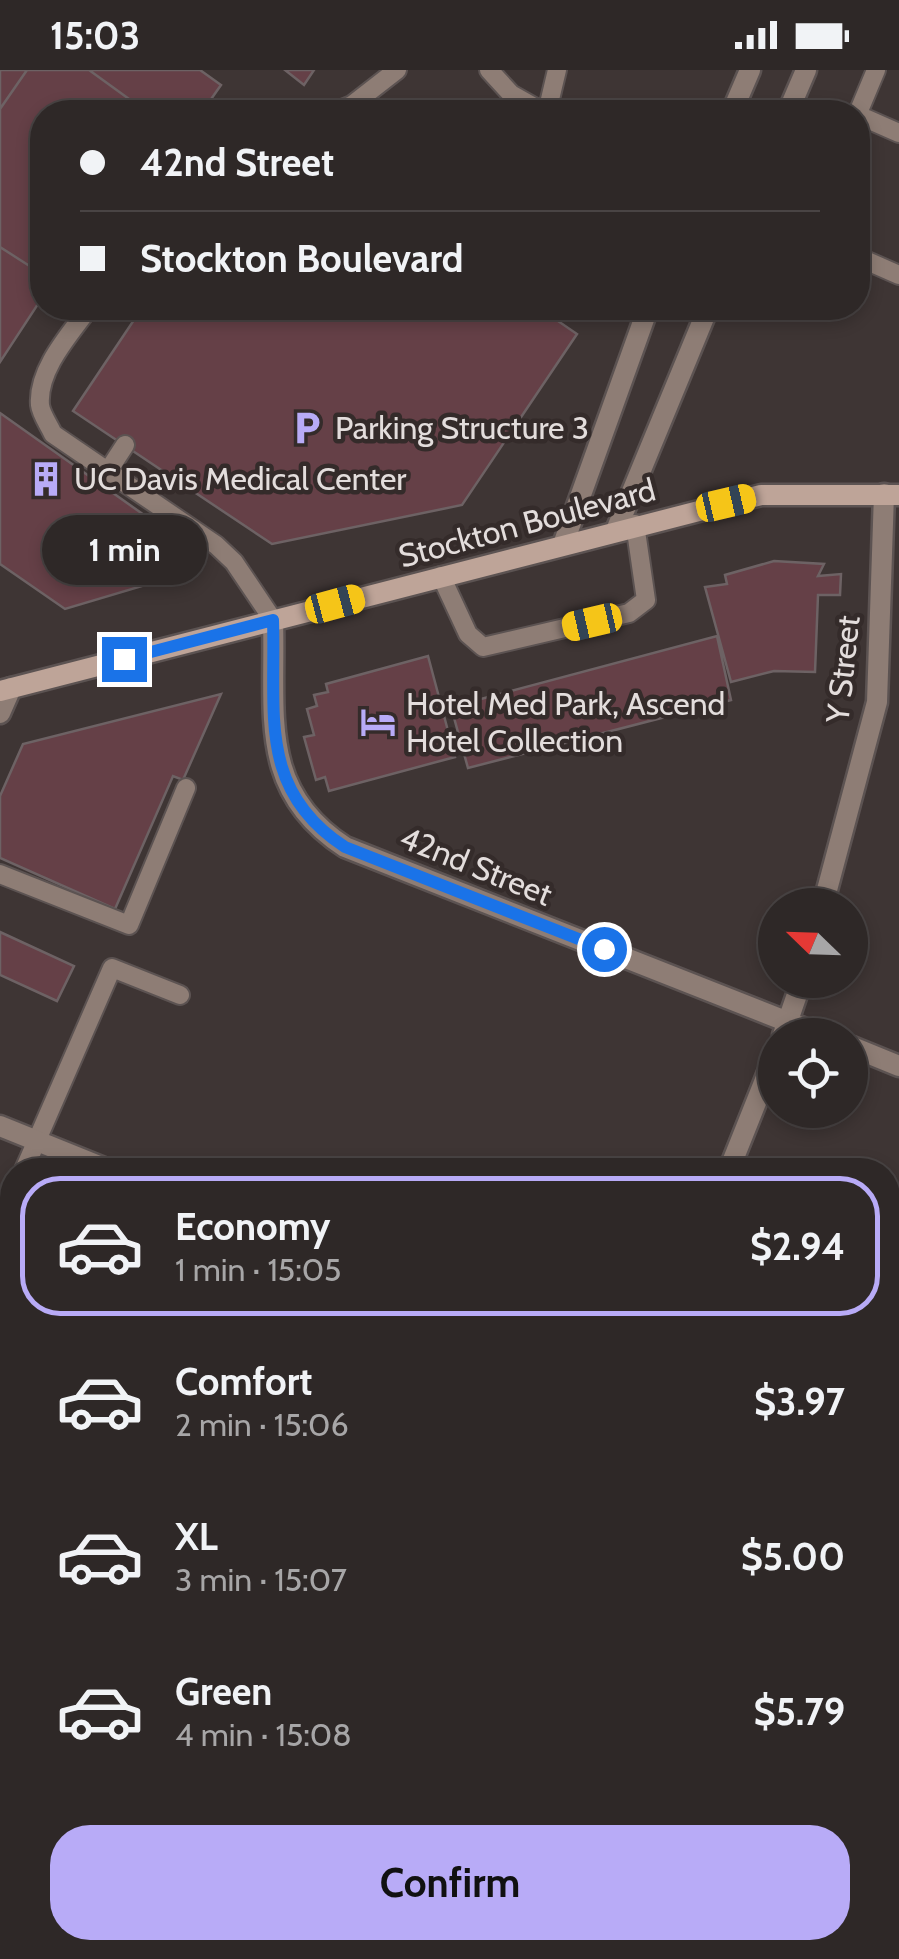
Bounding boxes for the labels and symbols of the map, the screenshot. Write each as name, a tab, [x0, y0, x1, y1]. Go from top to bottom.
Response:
place label: Parking Structure 3	[335, 408, 589, 447]
parking icon: Parking Structure 3	[288, 409, 326, 447]
place label: UC Davis Medical Center	[74, 459, 407, 498]
building icon: UC Davis Medical Center	[27, 460, 65, 498]
street label: Stockton Boulevard	[394, 469, 660, 576]
car	[693, 482, 759, 524]
callout: 1 min	[42, 514, 206, 584]
car	[302, 582, 368, 626]
car	[559, 601, 625, 643]
street label: Y Street	[817, 613, 868, 725]
route end	[102, 637, 147, 682]
place label: Hotel Med Park, Ascend Hotel Collection	[406, 684, 725, 760]
hotel icon: Hotel Med Park, Ascend Hotel Collection	[359, 703, 397, 741]
street label: 42nd Street	[395, 817, 558, 914]
north arrow	[758, 888, 868, 998]
route start	[582, 927, 627, 972]

